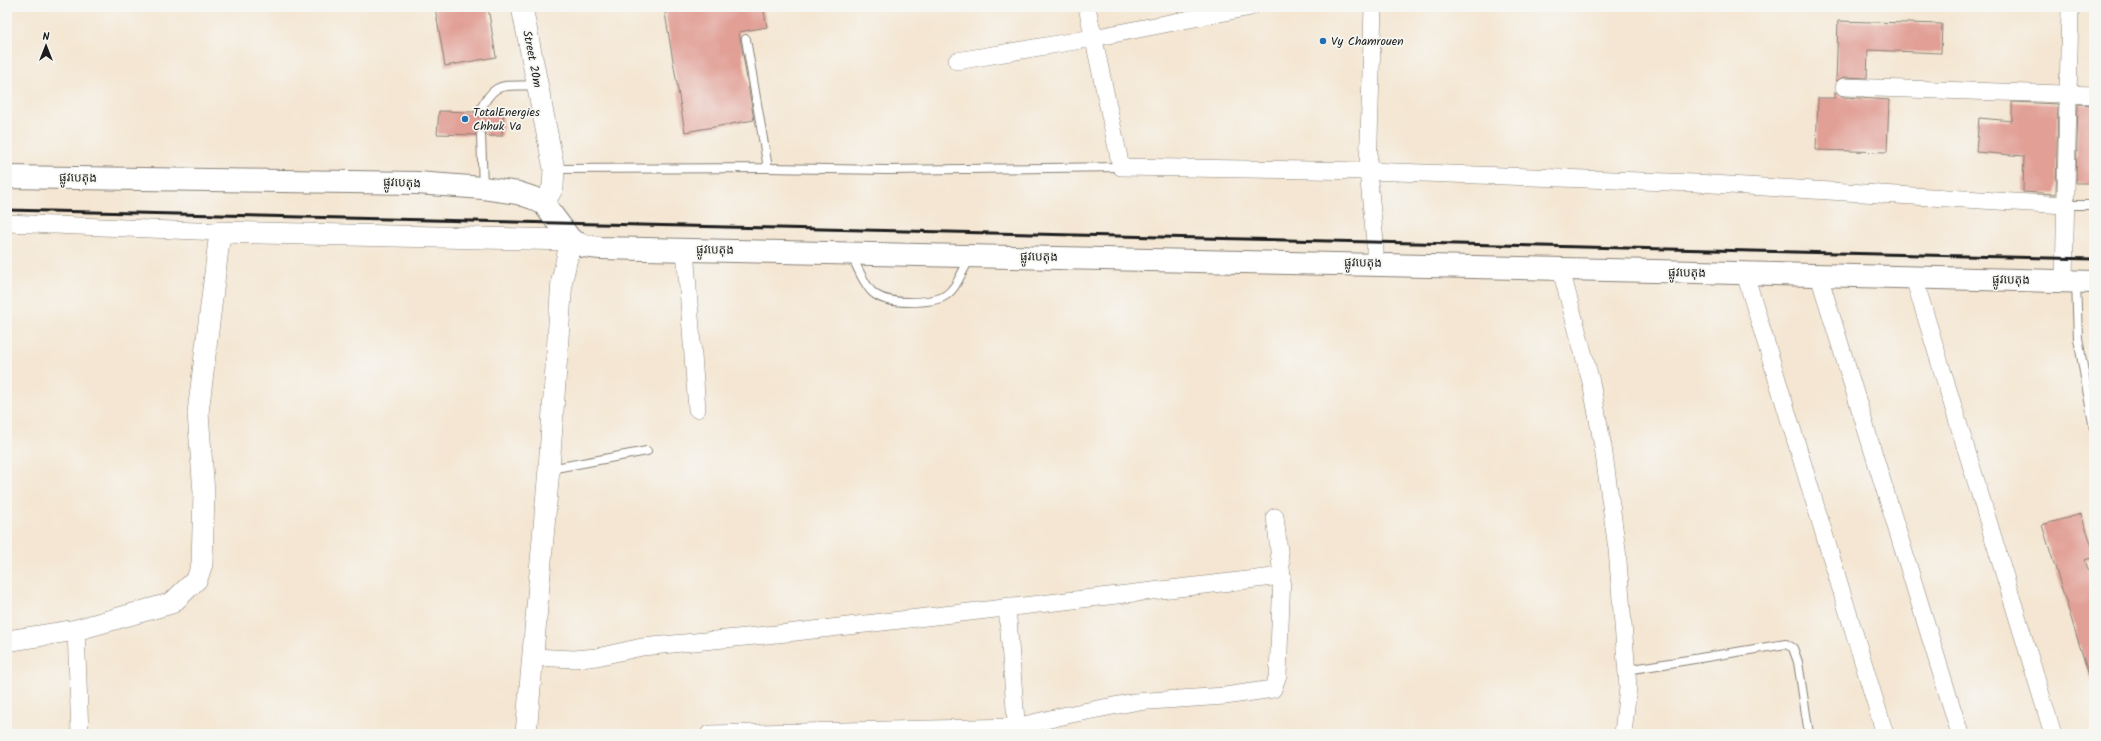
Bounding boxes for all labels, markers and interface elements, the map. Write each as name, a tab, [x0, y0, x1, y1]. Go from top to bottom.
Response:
north arrow	[26, 26, 66, 66]
text: N	[43, 28, 50, 46]
street label: Street 20m	[517, 29, 547, 90]
place label: Vy Chamrouen	[1331, 32, 1404, 51]
marker: Vy Chamrouen	[1318, 36, 1328, 46]
place label: TotalEnergies Chhuk Va	[473, 103, 540, 136]
marker: TotalEnergies Chhuk Va	[460, 114, 470, 124]
street label: ផ្លូវបេតុង	[59, 168, 97, 188]
street label: ផ្លូវបេតុង	[383, 173, 421, 194]
street label: ផ្លូវបេតុង	[696, 240, 734, 260]
street label: ផ្លូវបេតុង	[1020, 247, 1058, 267]
street label: ផ្លូវបេតុង	[1344, 253, 1382, 273]
street label: ផ្លូវបេតុង	[1668, 263, 1706, 283]
street label: ផ្លូវបេតុង	[1992, 270, 2030, 290]

